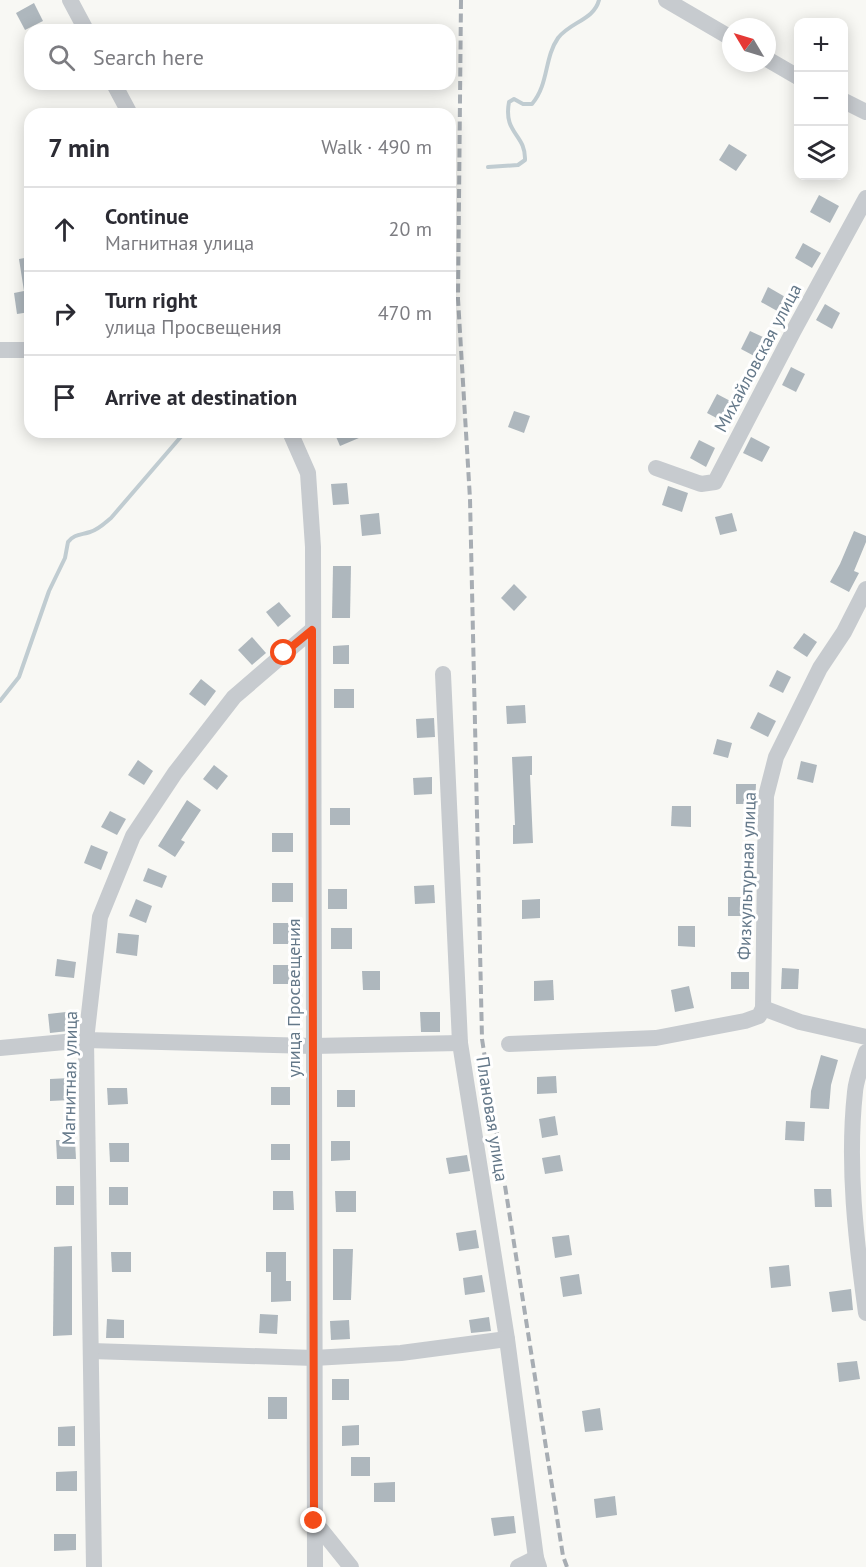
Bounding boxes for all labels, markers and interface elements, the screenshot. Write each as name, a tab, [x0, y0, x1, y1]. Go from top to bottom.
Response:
north arrow	[722, 18, 776, 72]
map controls	[794, 18, 848, 180]
button: +	[794, 18, 848, 72]
search box	[24, 24, 456, 90]
icon: search	[45, 41, 78, 74]
text: Search here	[93, 43, 204, 71]
button: −	[794, 72, 848, 126]
button: layers	[794, 126, 848, 180]
text: 7 min	[48, 131, 110, 164]
text: Walk · 490 m	[321, 134, 432, 160]
text: Continue	[105, 202, 189, 230]
icon: ahead	[48, 213, 81, 246]
text: 20 m	[389, 216, 432, 242]
text: Магнитная улица	[105, 230, 254, 256]
street label: Михайловская улица	[709, 280, 806, 436]
text: Turn right	[105, 286, 197, 314]
icon: right	[48, 297, 81, 330]
text: 470 m	[378, 300, 432, 326]
text: улица Просвещения	[105, 314, 282, 340]
icon: arrive	[48, 381, 81, 414]
text: Arrive at destination	[105, 383, 297, 411]
route start	[270, 639, 296, 665]
street label: Физкультурная улица	[732, 791, 761, 961]
street label: улица Просвещения	[282, 919, 305, 1077]
street label: Магнитная улица	[57, 1011, 82, 1145]
street label: Плановая улица	[471, 1055, 514, 1183]
route end	[300, 1507, 326, 1533]

